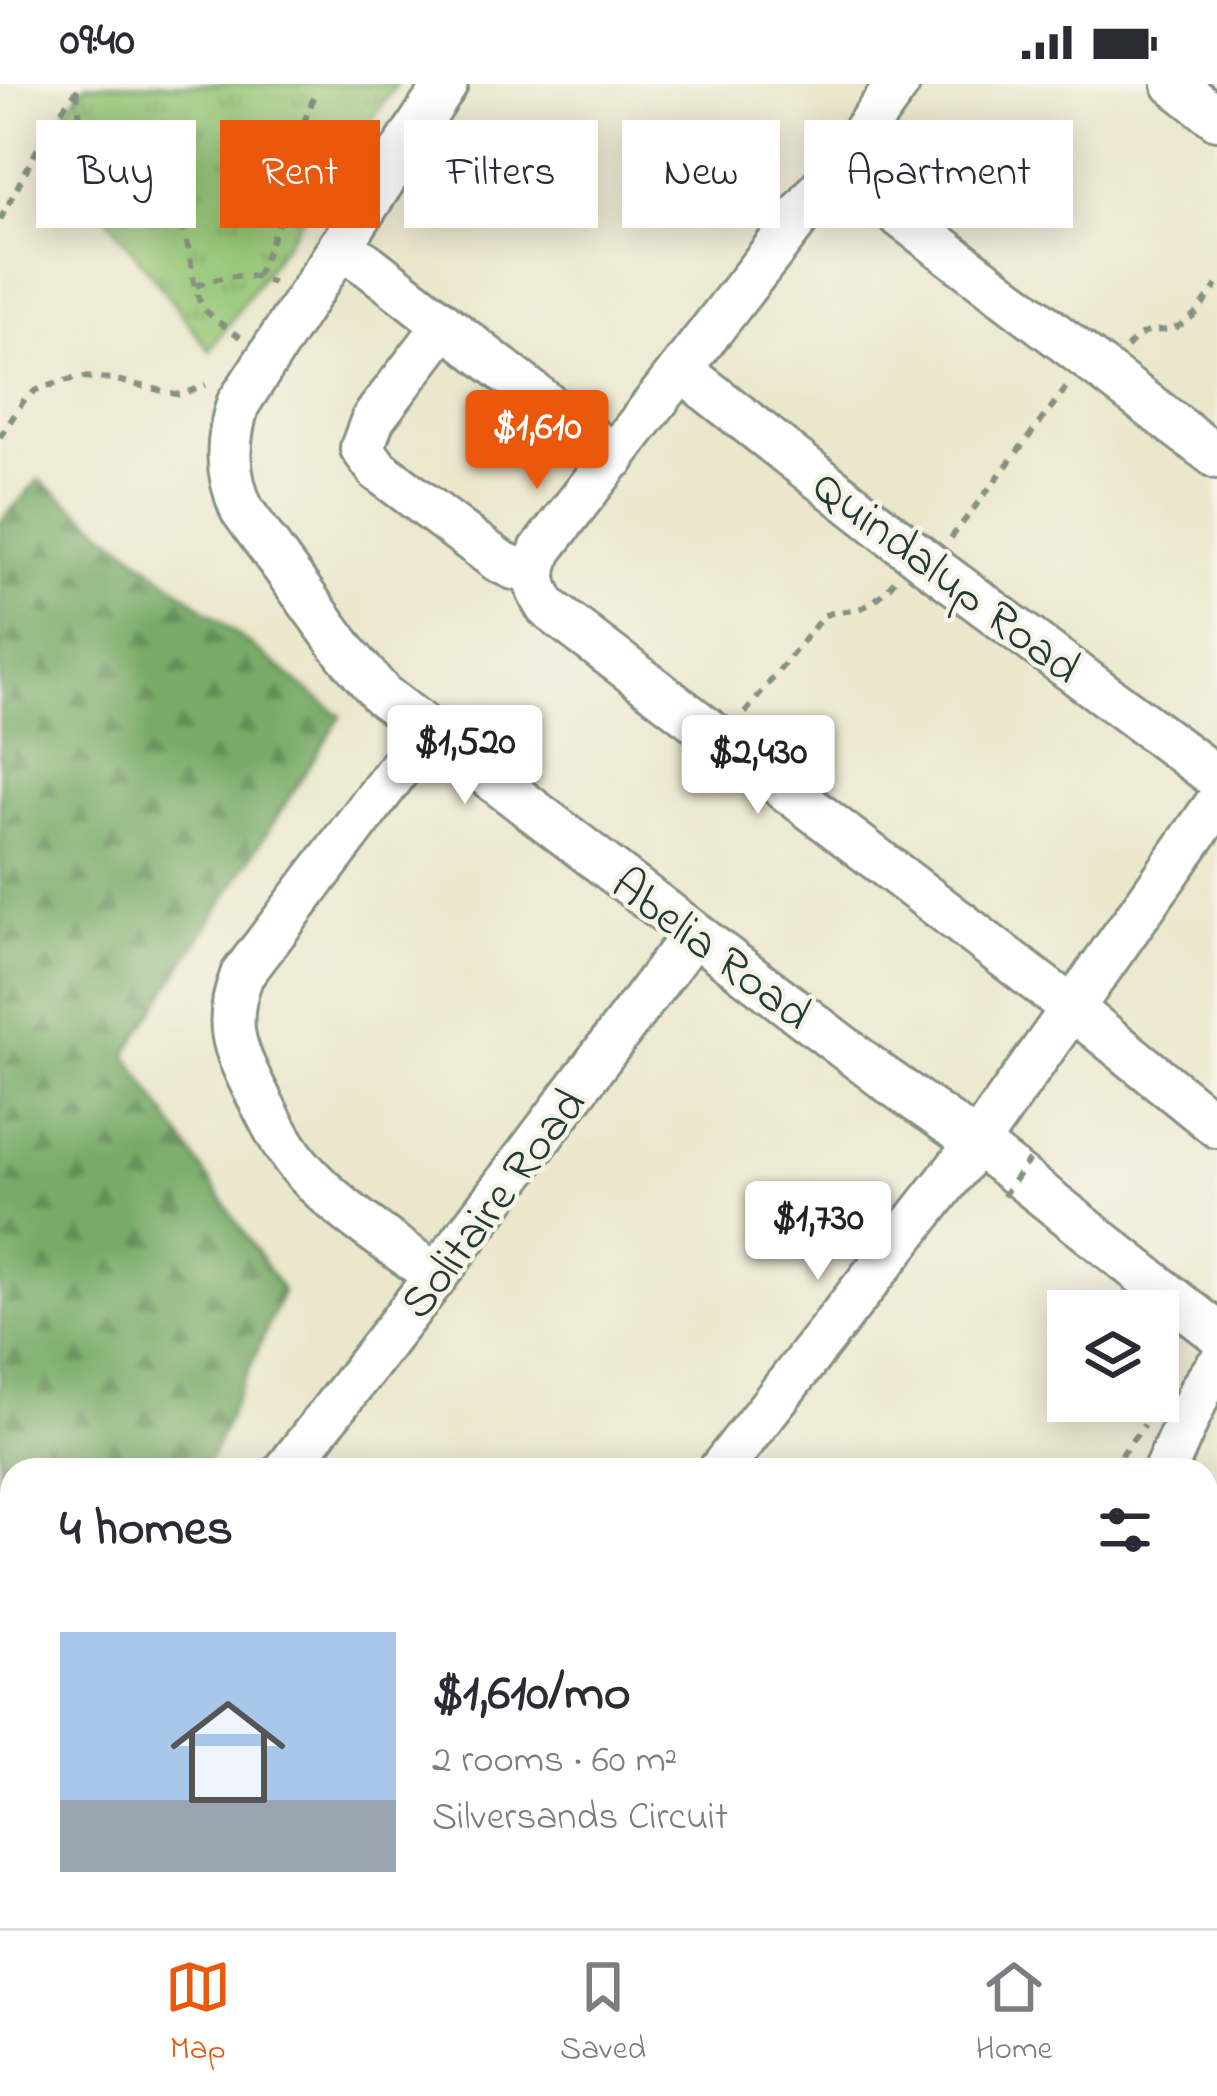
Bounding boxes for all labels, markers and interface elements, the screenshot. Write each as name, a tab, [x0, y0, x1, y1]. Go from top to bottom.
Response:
text: 09:40	[60, 9, 135, 75]
chip: Buy	[36, 120, 196, 228]
chip: Rent	[220, 120, 380, 228]
chip: Filters	[404, 120, 598, 228]
chip: New	[622, 120, 780, 228]
chip: Apartment	[804, 120, 1073, 228]
pin: $1,610	[439, 390, 635, 492]
text: $1,610	[492, 400, 582, 457]
street label: Quindalup Road	[796, 454, 1094, 704]
pin: $1,520	[367, 705, 563, 807]
text: $1,520	[414, 715, 516, 772]
pin: $2,430	[660, 715, 856, 817]
text: $2,430	[709, 725, 807, 782]
street label: Abelia Road	[595, 852, 825, 1050]
street label: Solitaire Road	[384, 1074, 606, 1336]
pin: $1,730	[720, 1181, 916, 1283]
text: $1,730	[772, 1191, 864, 1248]
map controls	[1047, 1290, 1179, 1422]
button: layers	[1047, 1290, 1179, 1422]
text: 4 homes	[60, 1493, 233, 1568]
icon: filters	[1092, 1497, 1158, 1563]
text: $1,610/mo	[432, 1658, 630, 1733]
icon: home	[156, 1680, 300, 1824]
text: 2 rooms · 60 m²	[432, 1733, 677, 1790]
text: Silversands Circuit	[432, 1790, 728, 1847]
tab: Map	[165, 1954, 231, 2074]
tab: Saved	[560, 1954, 646, 2074]
tab: Home	[976, 1954, 1052, 2074]

